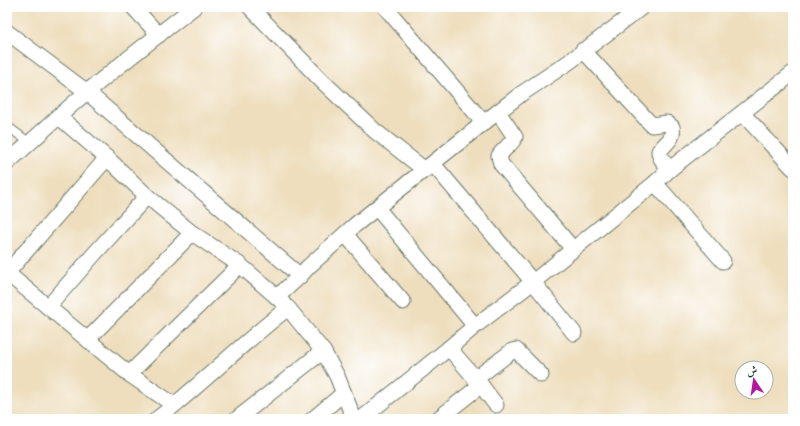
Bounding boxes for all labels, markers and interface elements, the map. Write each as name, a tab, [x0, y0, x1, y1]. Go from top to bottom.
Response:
north arrow	[734, 360, 774, 400]
text: ش	[745, 362, 759, 379]

